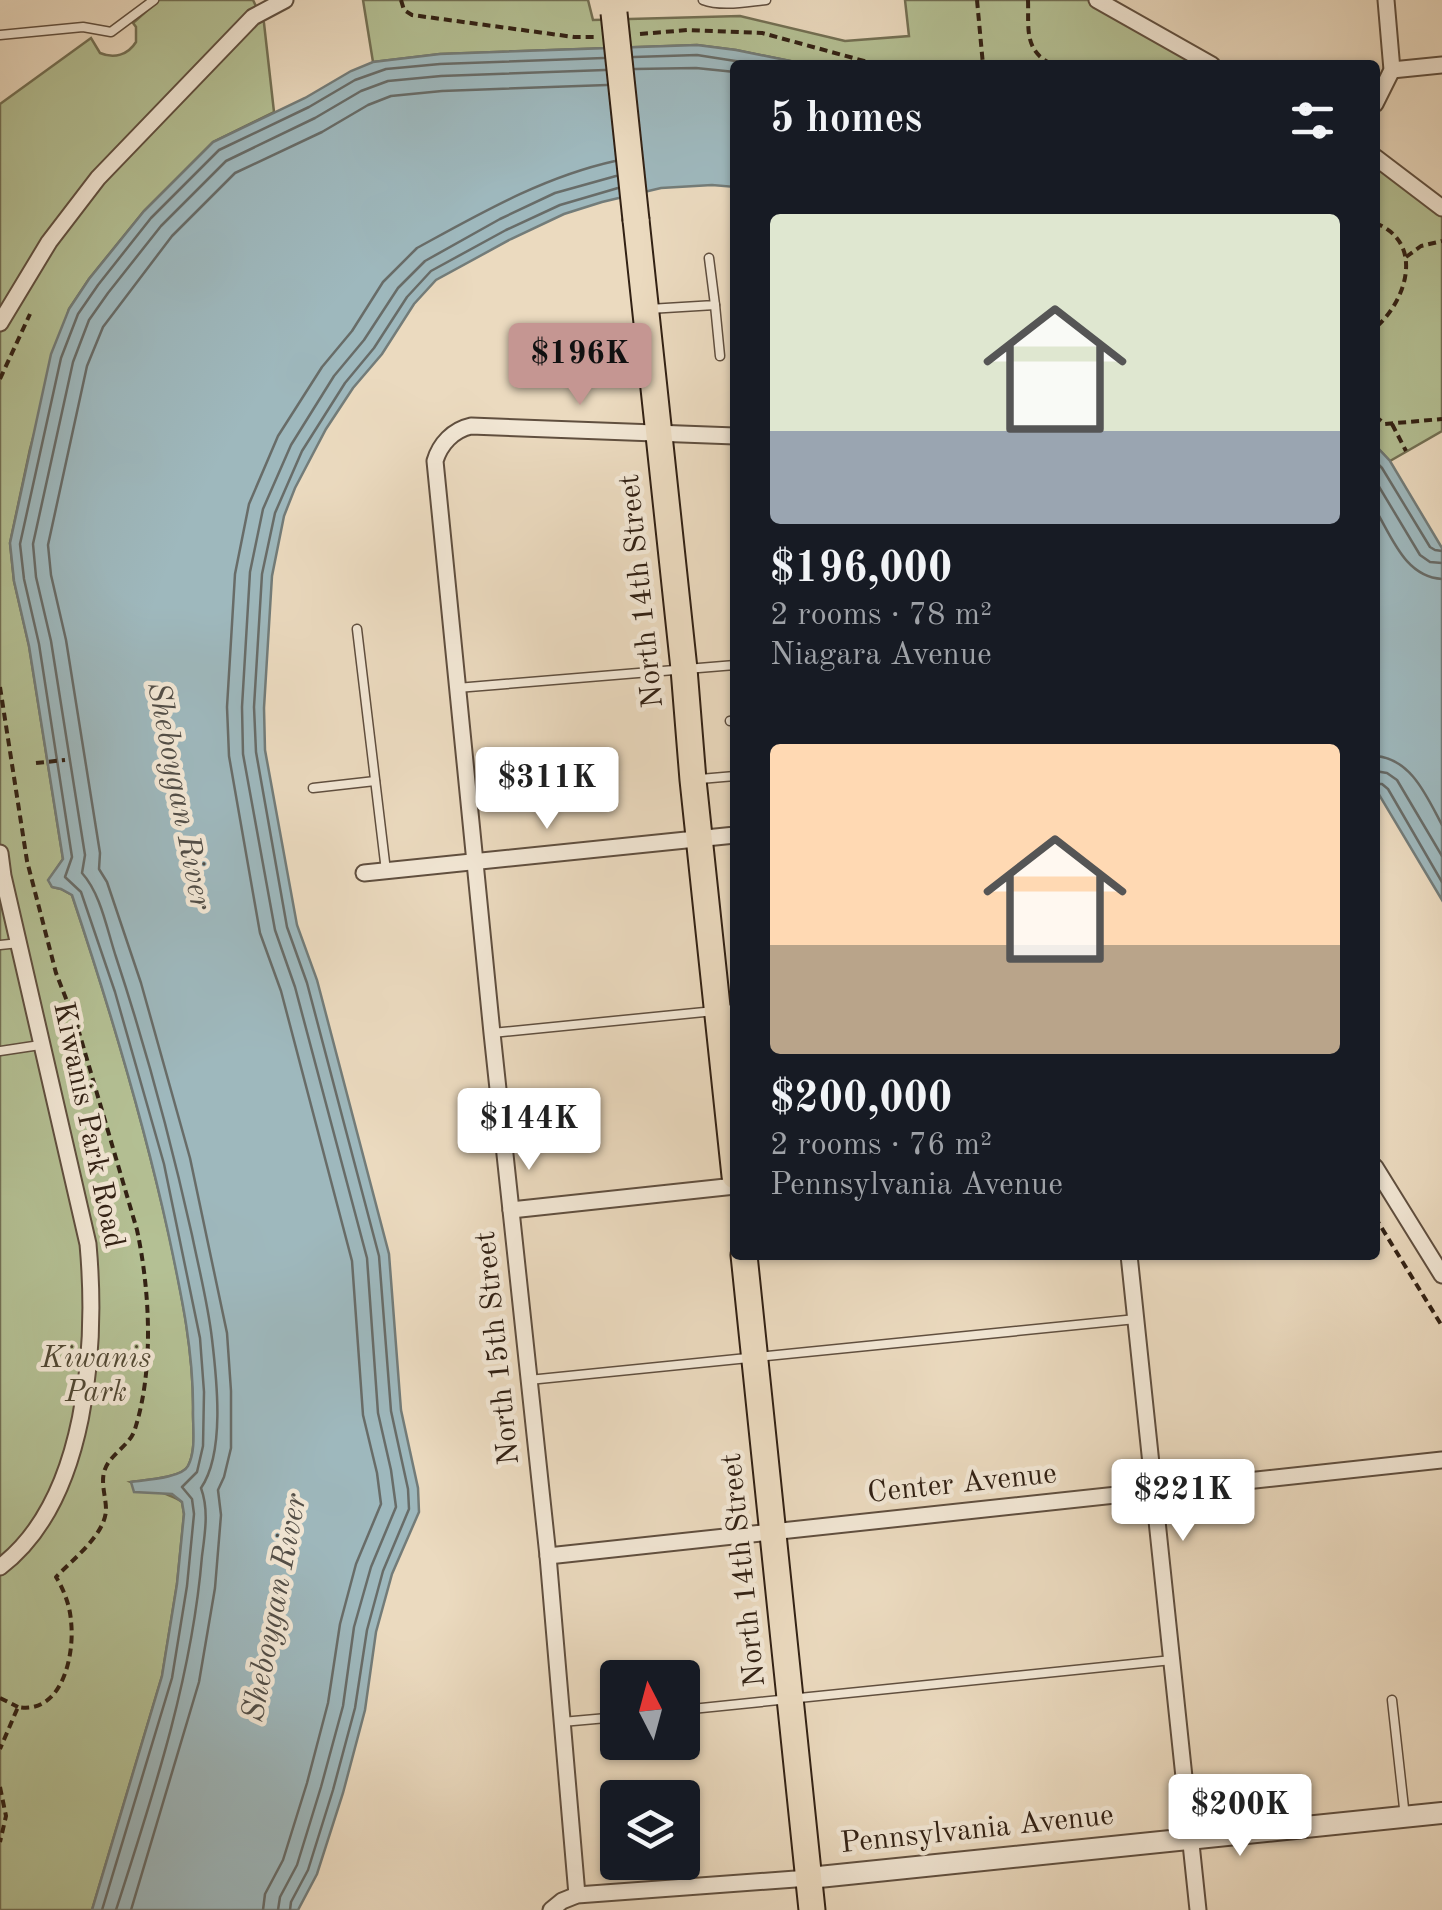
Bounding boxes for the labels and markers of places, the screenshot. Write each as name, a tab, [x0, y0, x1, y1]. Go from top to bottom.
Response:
pin: $196K	[510, 323, 650, 408]
pin: $311K	[477, 747, 617, 832]
pin: $144K	[459, 1088, 599, 1173]
pin: $221K	[1113, 1459, 1253, 1544]
pin: $200K	[1170, 1774, 1310, 1859]

